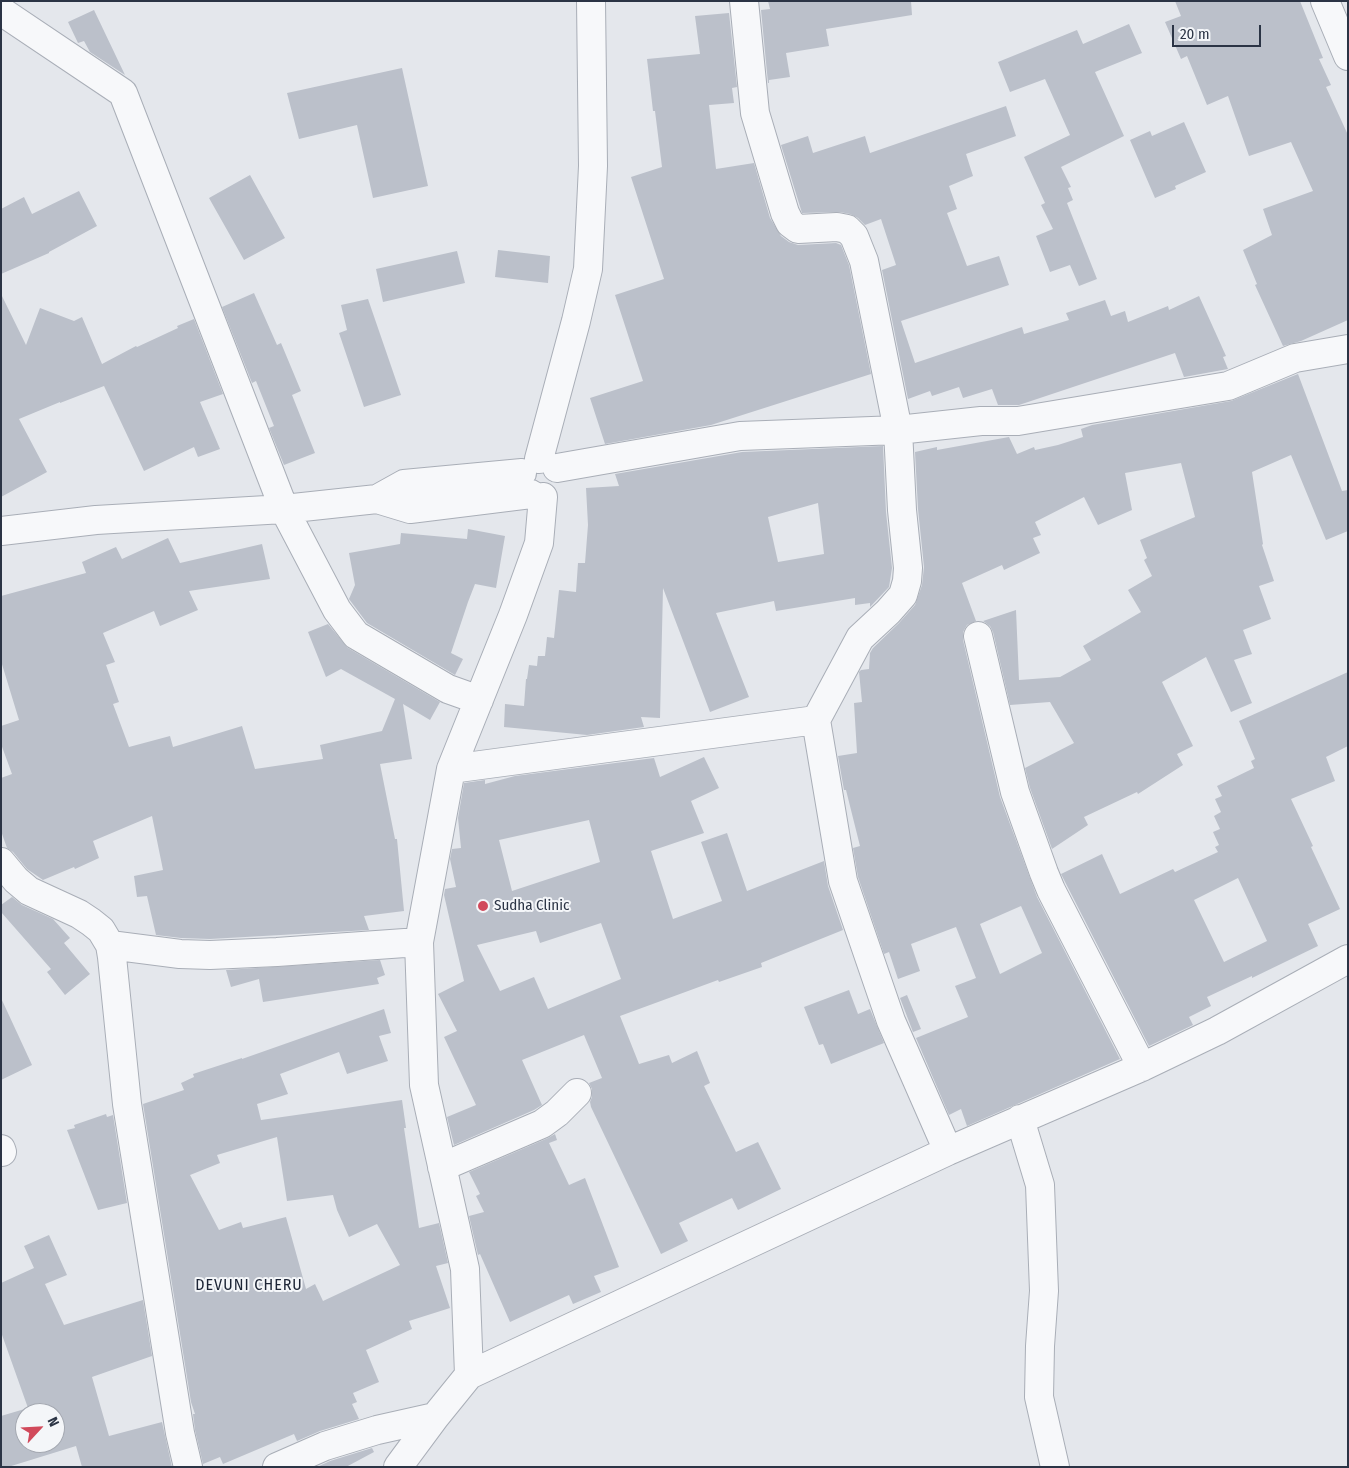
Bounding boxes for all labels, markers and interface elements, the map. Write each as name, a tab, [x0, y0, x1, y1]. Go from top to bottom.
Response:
scale bar	[1174, 15, 1263, 47]
text: 20 m	[1180, 25, 1210, 43]
place label: Sudha Clinic	[494, 897, 569, 915]
marker: Sudha Clinic	[476, 899, 490, 913]
district label: DEVUNI CHERU	[194, 1276, 304, 1296]
north arrow	[15, 1403, 65, 1453]
text: N	[44, 1414, 63, 1429]

